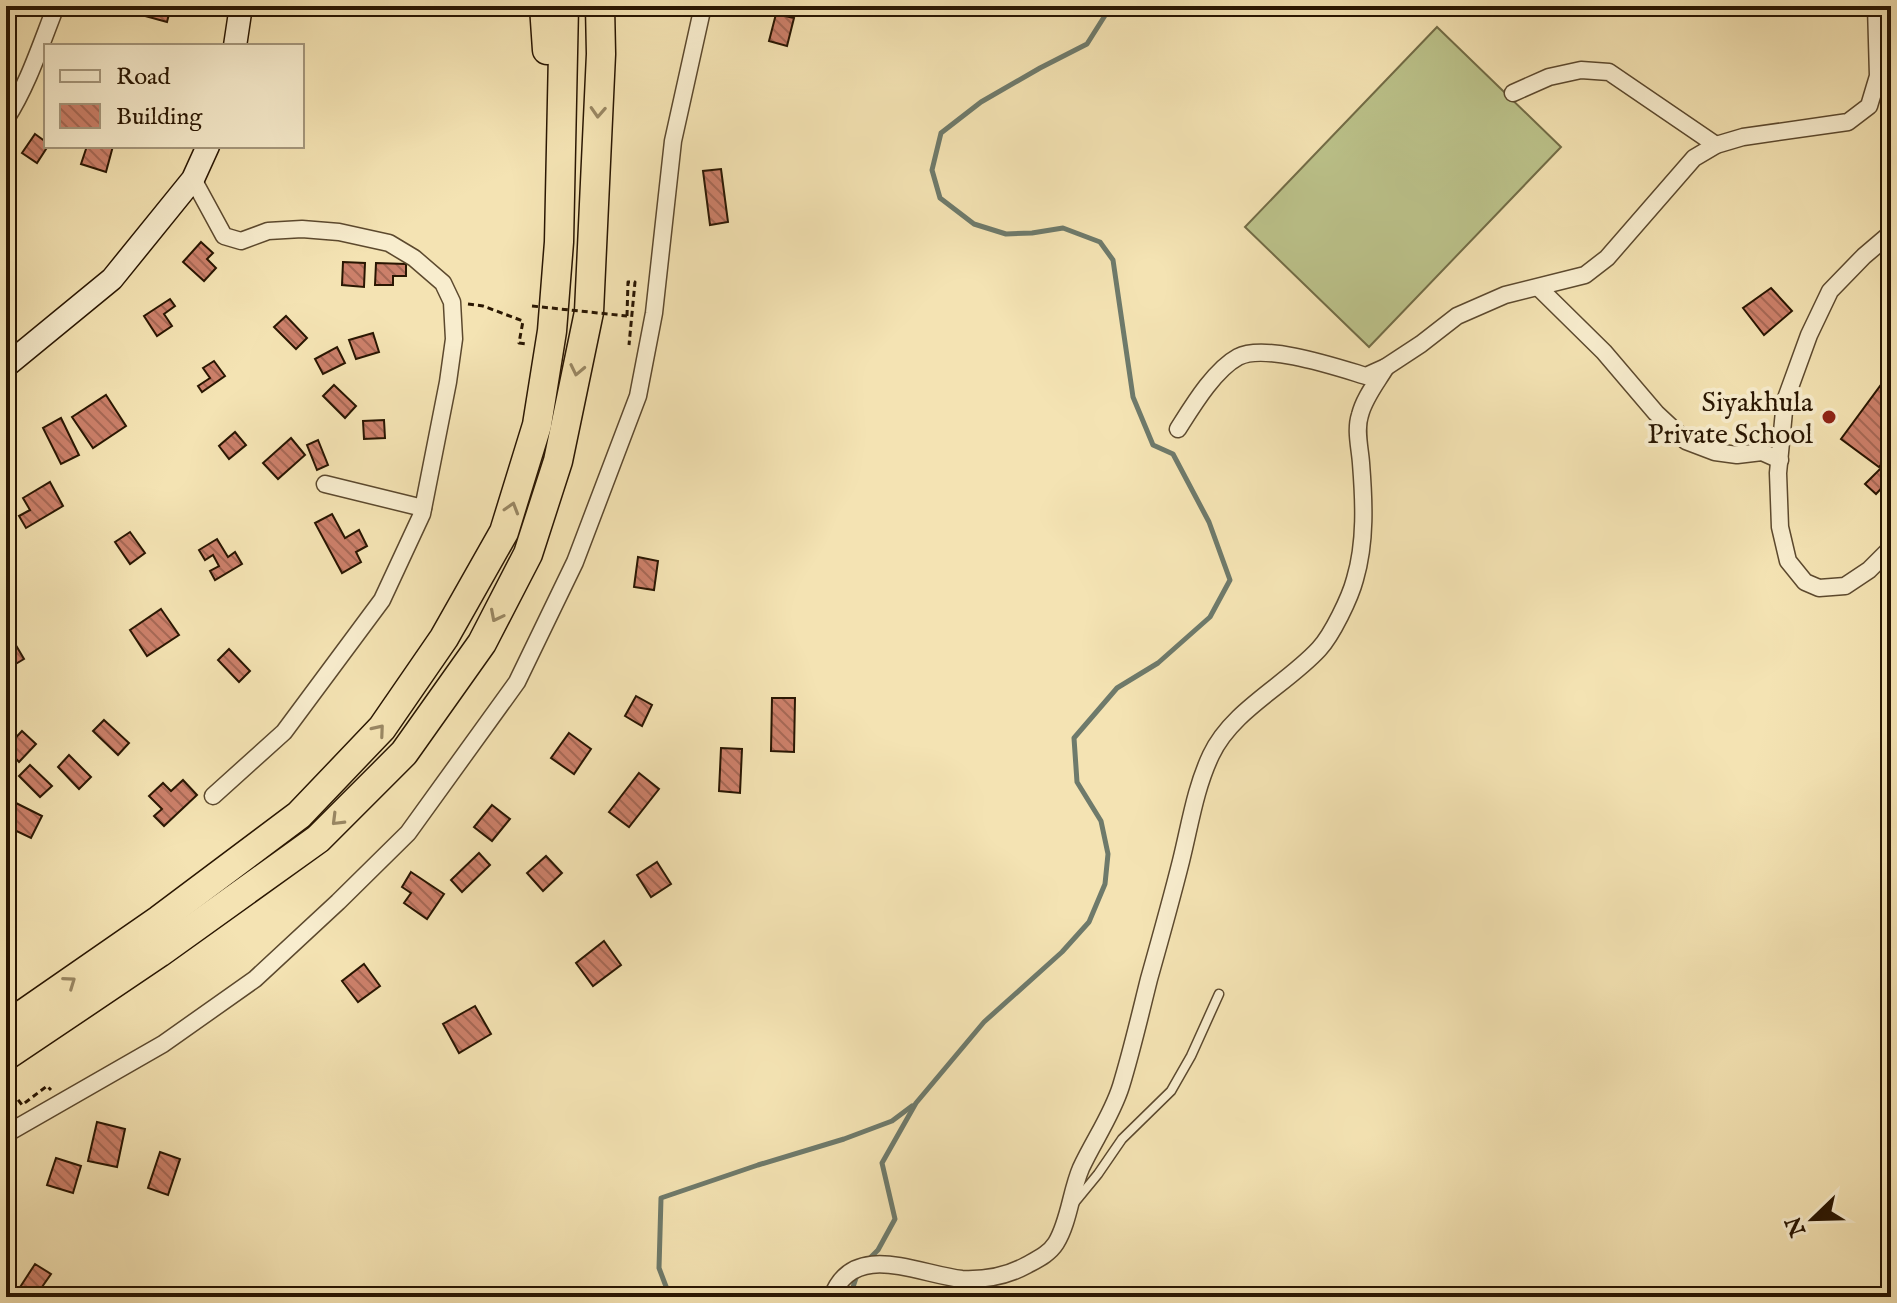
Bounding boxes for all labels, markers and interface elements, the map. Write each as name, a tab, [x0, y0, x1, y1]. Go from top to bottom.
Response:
legend	[44, 44, 304, 148]
text: Road	[116, 62, 170, 93]
text: Building	[116, 102, 203, 133]
one-way arrow	[590, 106, 607, 119]
one-way arrow	[569, 363, 586, 377]
place label: Siyakhula Private School	[1647, 386, 1814, 453]
marker: Siyakhula Private School	[1820, 408, 1838, 426]
one-way arrow	[503, 501, 519, 515]
one-way arrow	[490, 608, 506, 623]
one-way arrow	[369, 725, 384, 739]
one-way arrow	[332, 811, 346, 825]
one-way arrow	[62, 977, 76, 992]
north arrow	[1773, 1179, 1853, 1259]
text: N	[1780, 1212, 1813, 1241]

